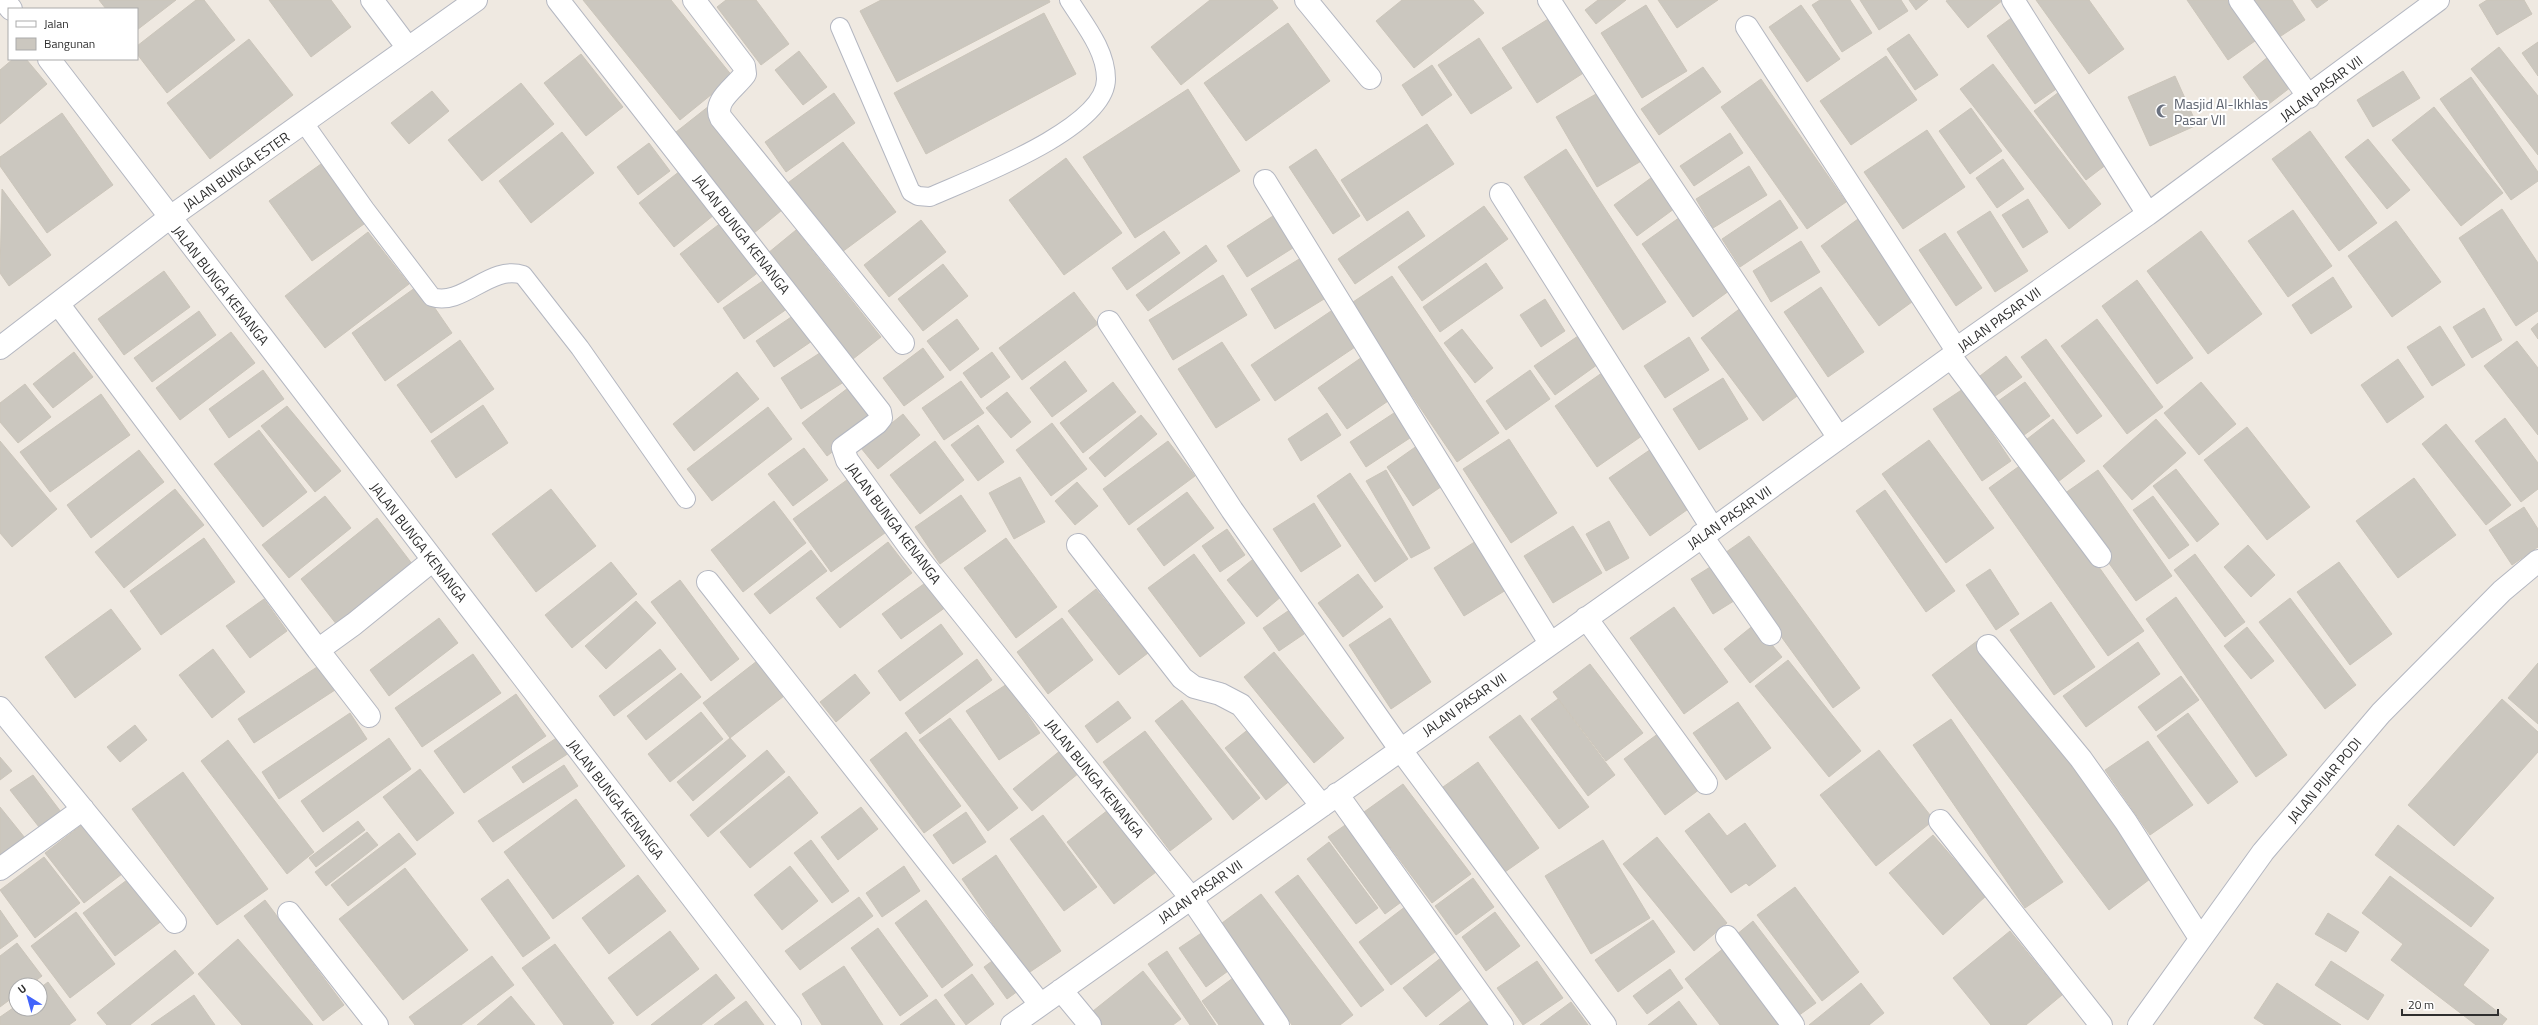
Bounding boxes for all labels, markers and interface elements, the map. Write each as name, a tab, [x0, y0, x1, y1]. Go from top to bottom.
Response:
legend	[8, 8, 138, 60]
text: Jalan	[44, 14, 69, 33]
text: Bangunan	[44, 34, 95, 53]
street label: JALAN PASAR VII	[2275, 50, 2367, 126]
place label: Masjid Al-Ikhlas Pasar VII	[2174, 93, 2268, 130]
mosque icon: Masjid Al-Ikhlas Pasar VII	[2155, 103, 2171, 119]
street label: JALAN BUNGA ESTER	[178, 126, 294, 216]
street label: JALAN BUNGA KENANGA	[688, 170, 796, 299]
street label: JALAN BUNGA KENANGA	[167, 221, 275, 350]
street label: JALAN PASAR VII	[1953, 282, 2045, 356]
street label: JALAN BUNGA KENANGA	[841, 458, 947, 589]
street label: JALAN BUNGA KENANGA	[365, 478, 473, 607]
street label: JALAN PASAR VII	[1683, 480, 1775, 554]
street label: JALAN PASAR VII	[1418, 667, 1510, 741]
street label: JALAN BUNGA KENANGA	[1041, 714, 1150, 842]
street label: JALAN PIJAR PODI	[2282, 733, 2366, 827]
street label: JALAN BUNGA KENANGA	[562, 735, 670, 864]
street label: JALAN PASAR VII	[1154, 854, 1246, 928]
north arrow	[8, 977, 48, 1017]
text: U	[14, 980, 30, 998]
scale bar	[2402, 991, 2498, 1017]
text: 20 m	[2408, 995, 2434, 1014]

